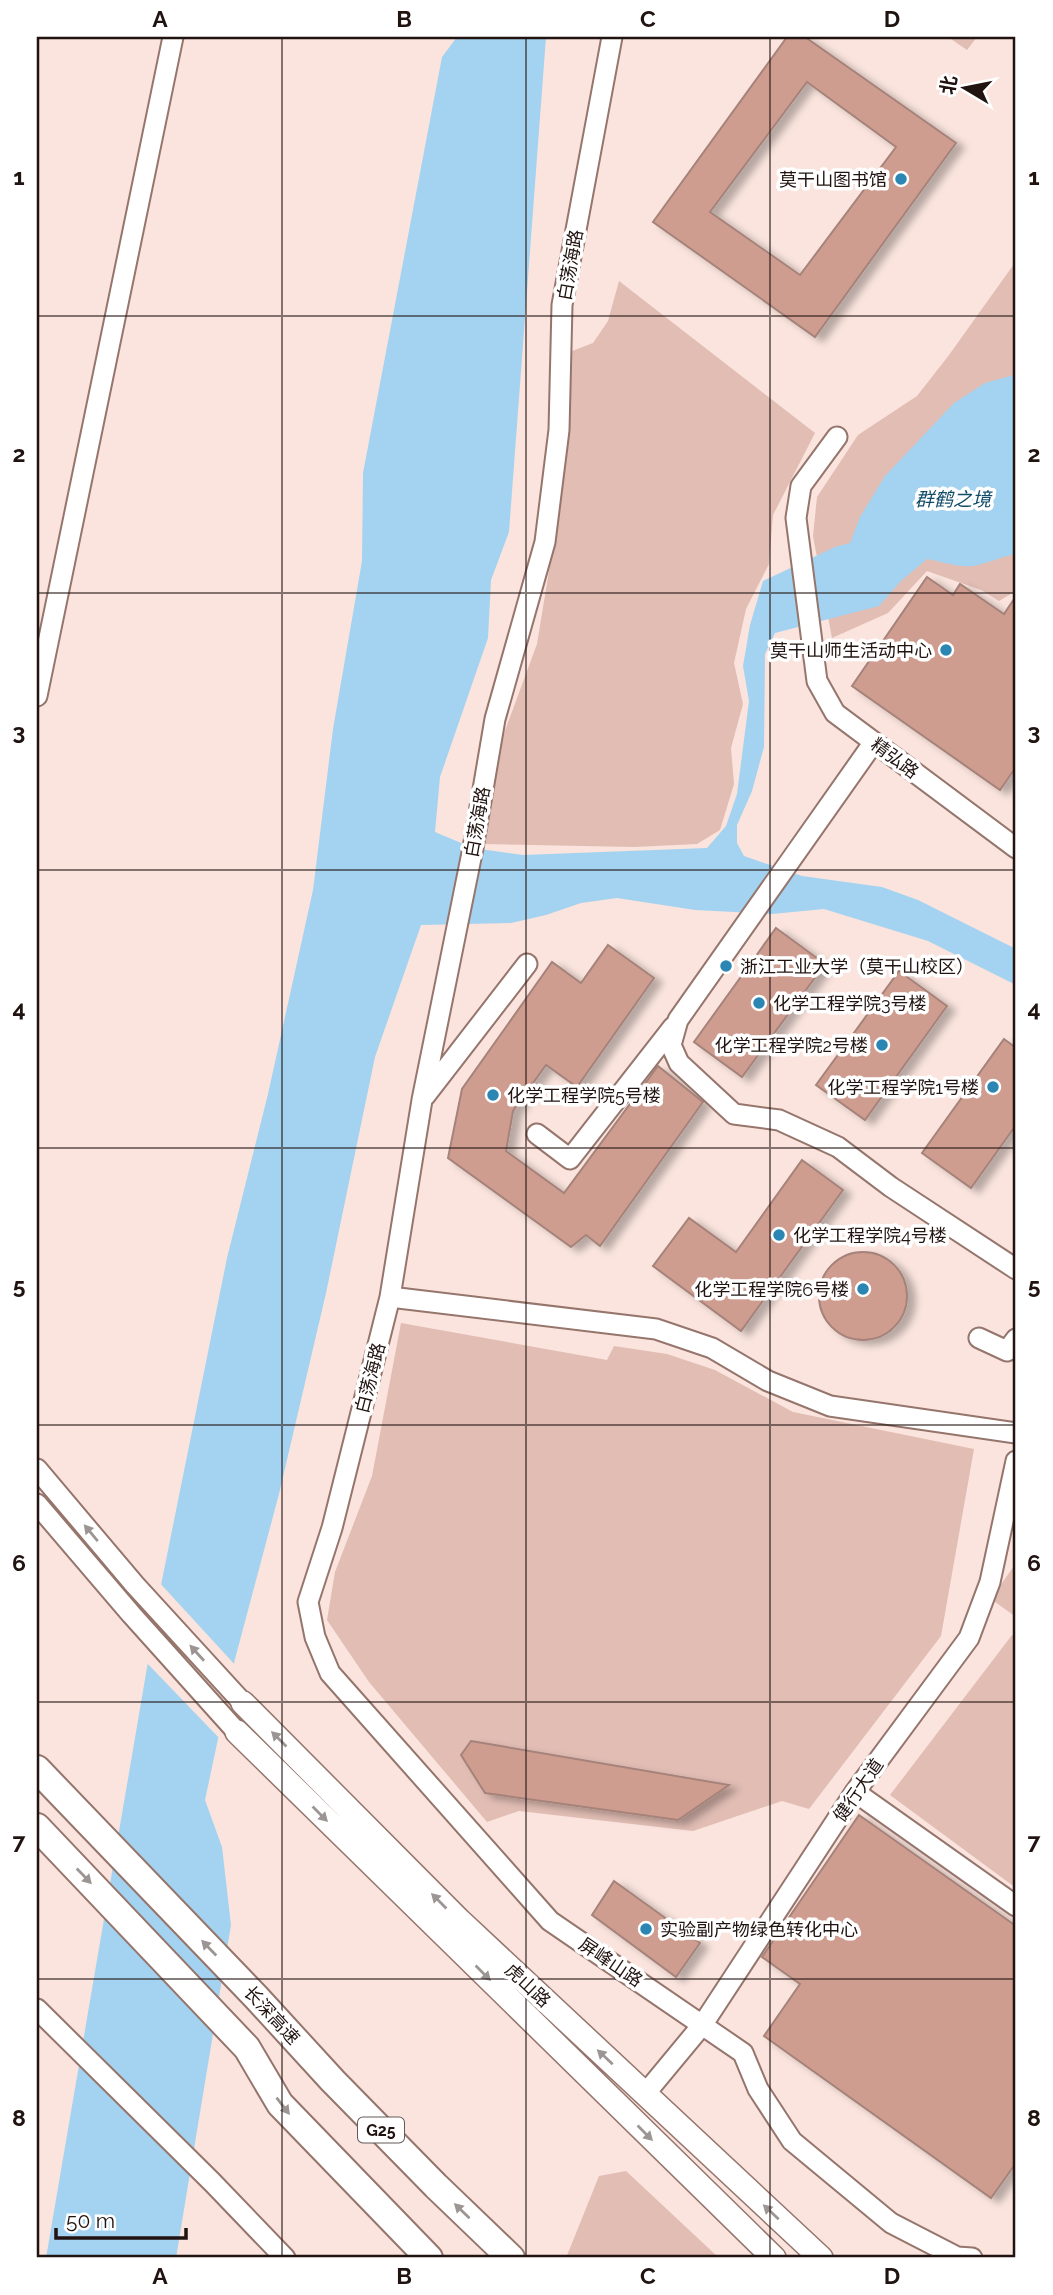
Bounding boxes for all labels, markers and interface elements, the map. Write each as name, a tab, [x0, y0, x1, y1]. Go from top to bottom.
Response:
text: A	[152, 5, 168, 32]
text: B	[396, 5, 412, 32]
text: C	[640, 5, 656, 32]
text: D	[884, 5, 900, 32]
north arrow	[930, 52, 1000, 122]
text: 北	[936, 74, 961, 96]
text: 1	[13, 163, 25, 190]
text: 1	[1028, 163, 1040, 190]
place label: 莫干山图书馆	[779, 169, 887, 190]
marker: 莫干山图书馆	[893, 171, 909, 187]
street label: 白荡海路	[553, 228, 587, 302]
text: 2	[13, 440, 25, 467]
text: 2	[1028, 440, 1040, 467]
water label: 群鹤之境	[915, 488, 993, 510]
place label: 莫干山师生活动中心	[770, 640, 932, 661]
marker: 莫干山师生活动中心	[938, 642, 954, 658]
text: 3	[13, 718, 25, 745]
text: 3	[1028, 718, 1040, 745]
street label: 精弘路	[867, 733, 923, 783]
street label: 白荡海路	[460, 785, 494, 859]
place label: 浙江工业大学（莫干山校区）	[740, 956, 974, 977]
marker: 浙江工业大学（莫干山校区）	[718, 958, 734, 974]
place label: 化学工程学院3号楼	[773, 993, 927, 1014]
text: 4	[12, 995, 26, 1022]
marker: 化学工程学院3号楼	[751, 995, 767, 1011]
text: 4	[1027, 995, 1041, 1022]
place label: 化学工程学院2号楼	[715, 1035, 868, 1056]
marker: 化学工程学院2号楼	[874, 1037, 890, 1053]
place label: 化学工程学院1号楼	[827, 1077, 979, 1098]
marker: 化学工程学院1号楼	[985, 1079, 1001, 1095]
place label: 化学工程学院5号楼	[507, 1085, 661, 1106]
marker: 化学工程学院5号楼	[485, 1087, 501, 1103]
place label: 化学工程学院4号楼	[793, 1225, 947, 1246]
marker: 化学工程学院4号楼	[771, 1227, 787, 1243]
text: 5	[13, 1272, 26, 1299]
text: 5	[1028, 1272, 1041, 1299]
place label: 化学工程学院6号楼	[694, 1279, 849, 1300]
marker: 化学工程学院6号楼	[855, 1281, 871, 1297]
street label: 白荡海路	[351, 1341, 389, 1415]
one-way arrow	[83, 1524, 99, 1542]
text: 6	[12, 1549, 26, 1576]
text: 6	[1027, 1549, 1041, 1576]
one-way arrow	[190, 1644, 205, 1661]
one-way arrow	[271, 1732, 288, 1748]
street label: 健行大道	[829, 1754, 887, 1826]
one-way arrow	[312, 1805, 328, 1822]
text: 7	[13, 1827, 26, 1854]
text: 7	[1028, 1827, 1041, 1854]
one-way arrow	[75, 1867, 91, 1884]
one-way arrow	[431, 1892, 448, 1909]
place label: 实验副产物绿色转化中心	[660, 1919, 858, 1940]
marker: 实验副产物绿色转化中心	[638, 1921, 654, 1937]
street label: 屏峰山路	[575, 1933, 647, 1991]
one-way arrow	[201, 1940, 217, 1957]
street label: 虎山路	[501, 1959, 555, 2011]
one-way arrow	[474, 1965, 491, 1982]
street label: 长深高速	[240, 1982, 304, 2048]
one-way arrow	[597, 2049, 614, 2065]
one-way arrow	[276, 2096, 291, 2114]
text: 8	[12, 2104, 26, 2131]
text: 8	[1027, 2104, 1041, 2131]
road number: G25	[358, 2118, 404, 2142]
one-way arrow	[637, 2125, 653, 2141]
scale bar	[56, 2197, 186, 2241]
one-way arrow	[453, 2202, 470, 2219]
one-way arrow	[763, 2204, 780, 2220]
text: 50 m	[66, 2208, 115, 2233]
text: A	[152, 2262, 168, 2289]
text: B	[396, 2262, 412, 2289]
text: C	[640, 2262, 656, 2289]
text: D	[884, 2262, 900, 2289]

